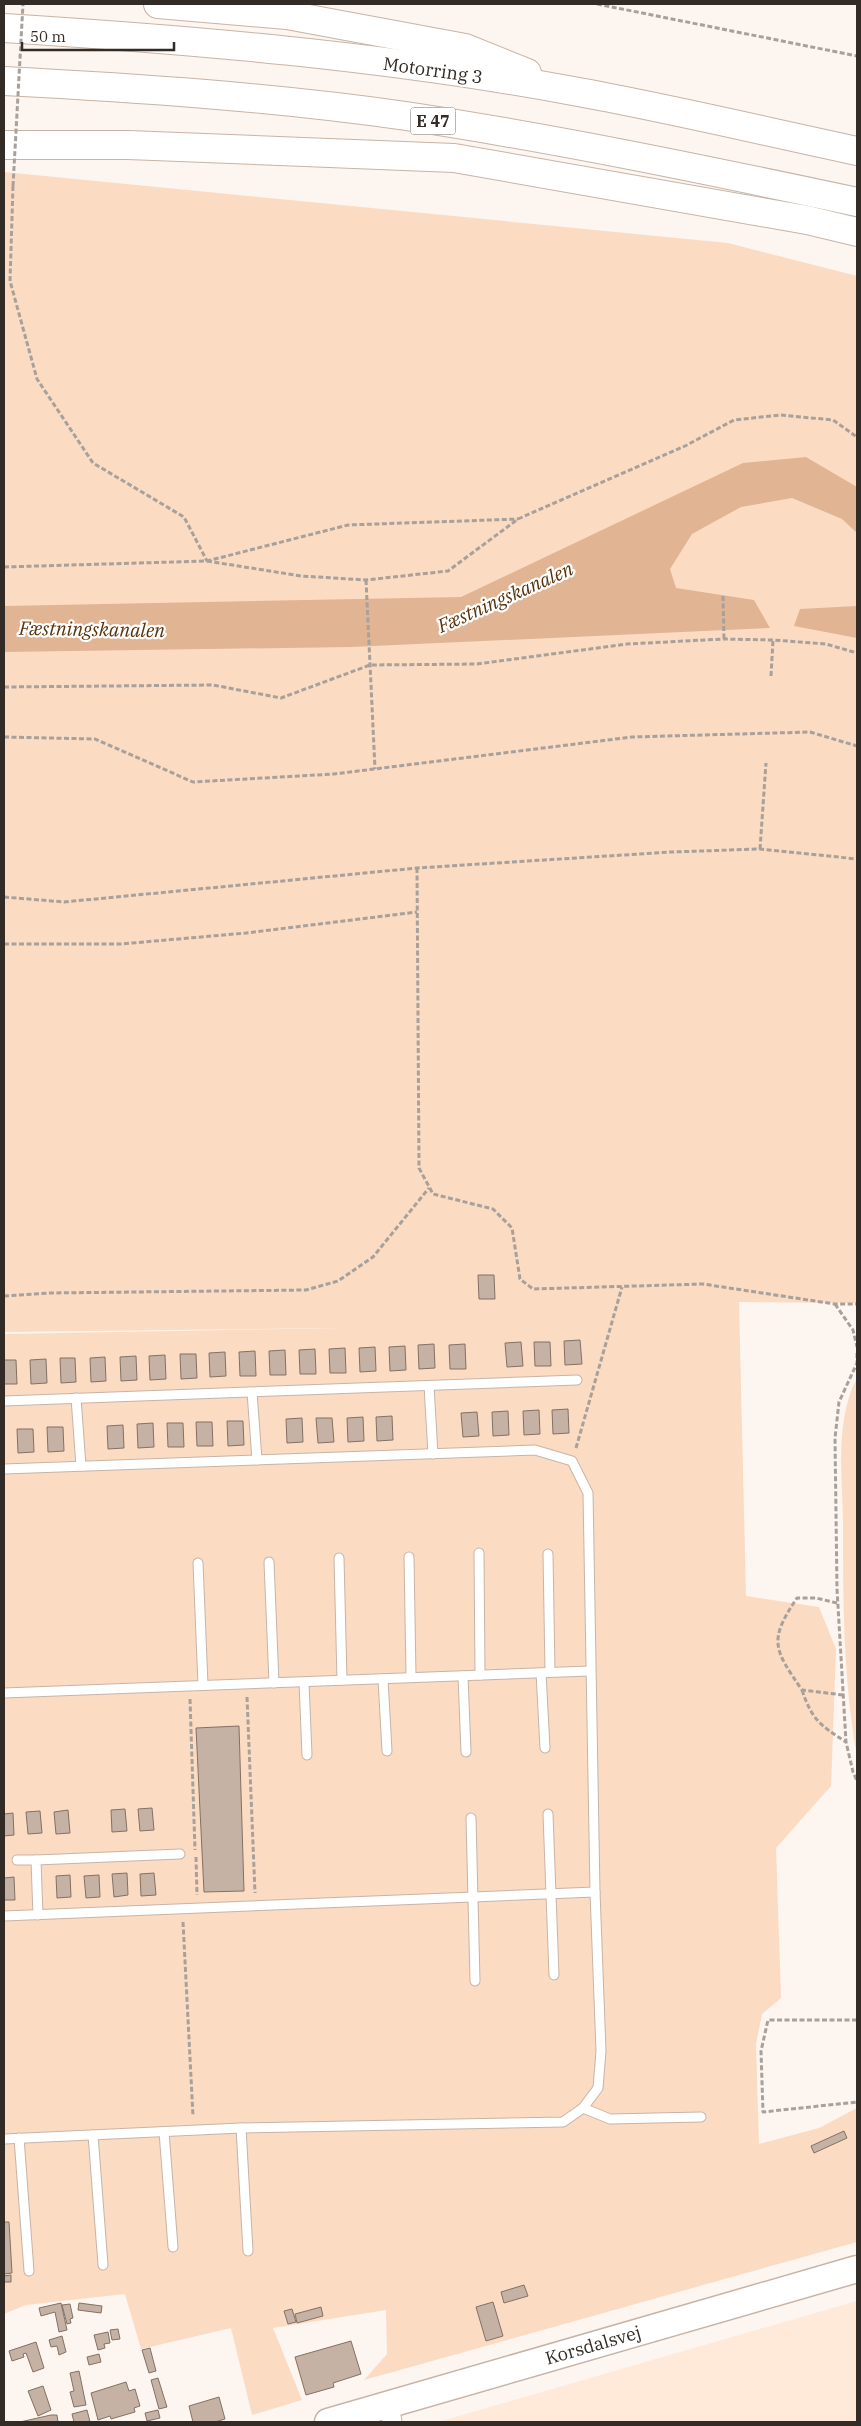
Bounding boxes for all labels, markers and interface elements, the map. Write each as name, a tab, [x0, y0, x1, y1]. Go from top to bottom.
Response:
scale bar	[22, 20, 175, 52]
text: 50 m	[30, 27, 66, 46]
street label: Motorring 3	[382, 52, 484, 88]
road number: E 47	[410, 108, 456, 134]
water label: Fæstningskanalen	[433, 556, 577, 638]
water label: Fæstningskanalen	[18, 616, 165, 642]
street label: Korsdalsvej	[542, 2320, 644, 2370]

